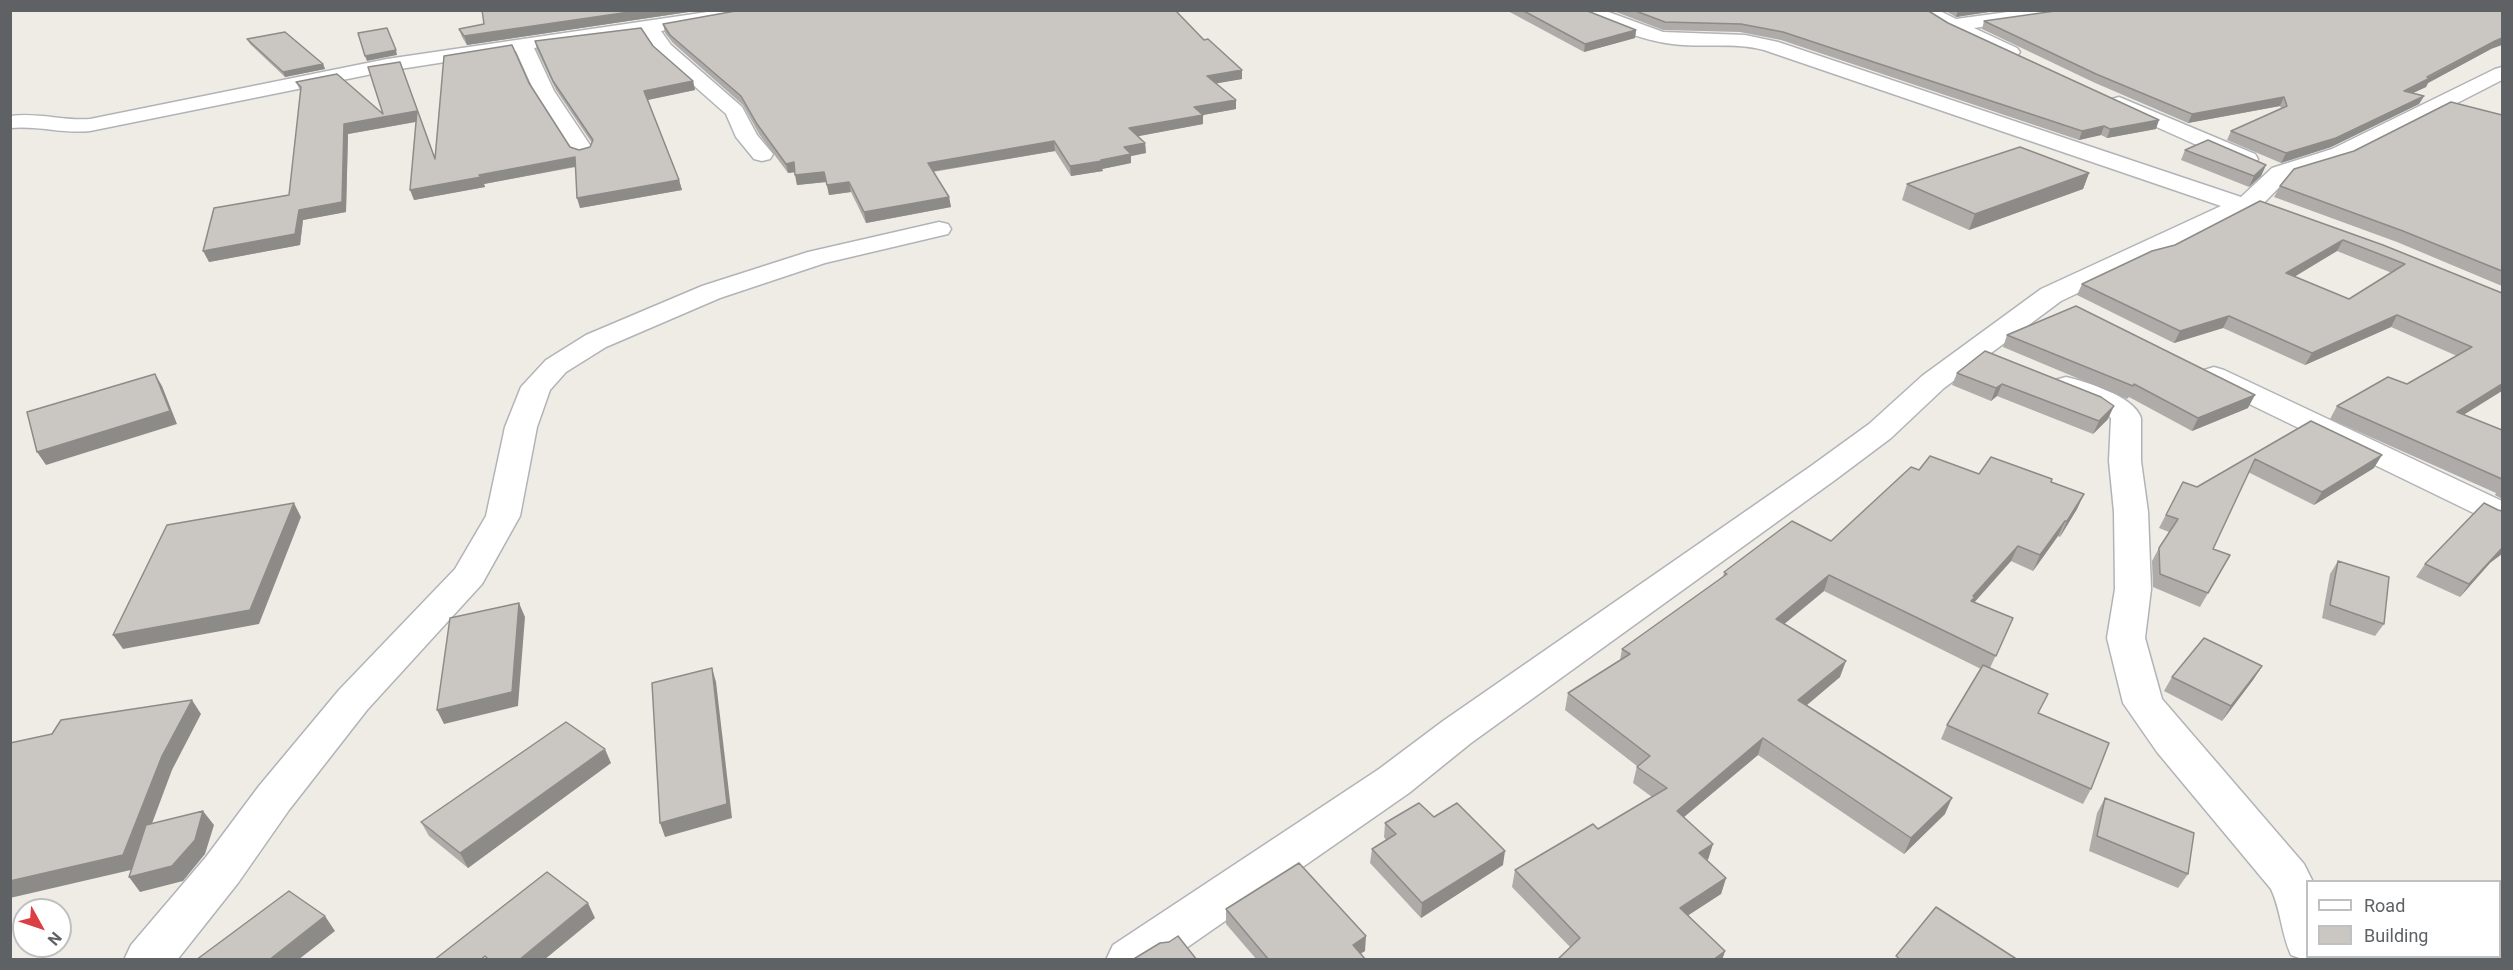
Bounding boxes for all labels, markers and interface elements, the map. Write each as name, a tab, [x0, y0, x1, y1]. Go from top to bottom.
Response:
legend	[2306, 880, 2501, 958]
text: Road	[2364, 895, 2405, 916]
north arrow	[12, 898, 72, 958]
text: Building	[2364, 925, 2428, 946]
text: N	[44, 928, 66, 949]

